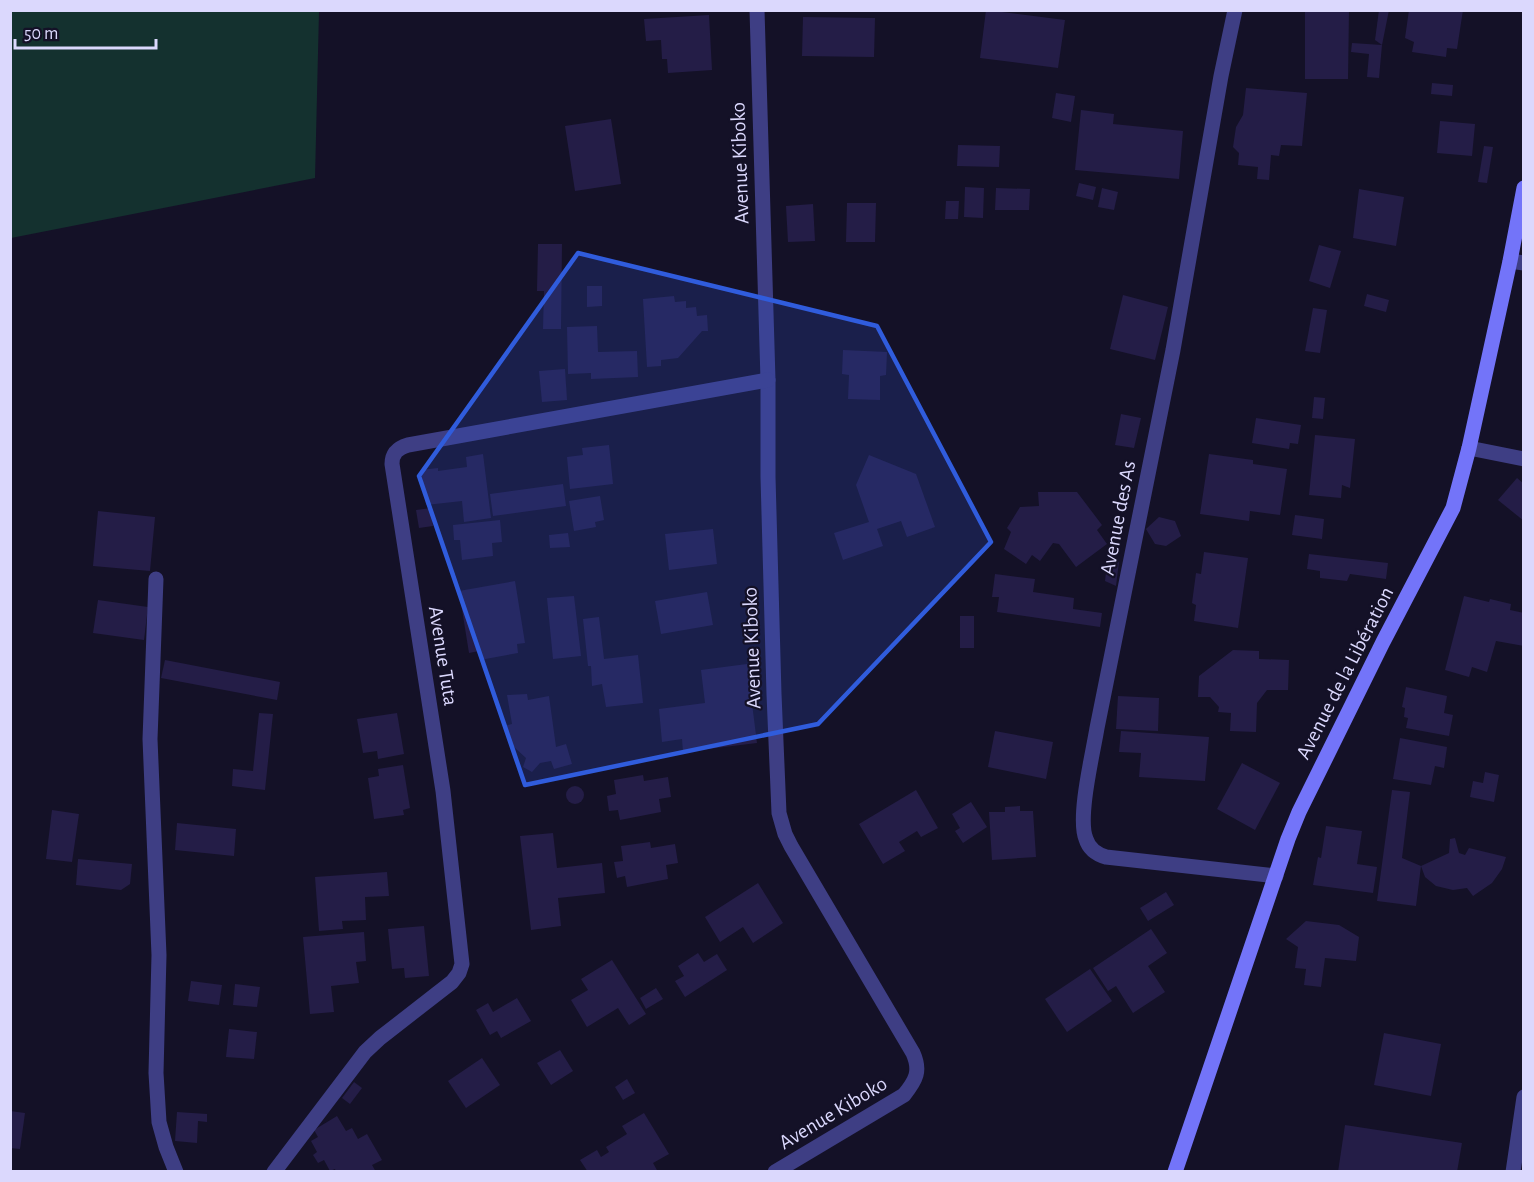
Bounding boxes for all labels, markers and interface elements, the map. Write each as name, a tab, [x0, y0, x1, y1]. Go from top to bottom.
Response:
scale bar	[15, 12, 156, 50]
text: 50 m	[24, 25, 58, 43]
street label: Avenue Kiboko	[727, 102, 753, 224]
street label: Avenue des As	[1097, 459, 1139, 577]
street label: Avenue de la Libération	[1292, 583, 1398, 763]
street label: Avenue Kiboko	[739, 587, 765, 709]
street label: Avenue Tuta	[425, 605, 461, 708]
street label: Avenue Kiboko	[775, 1073, 891, 1153]

